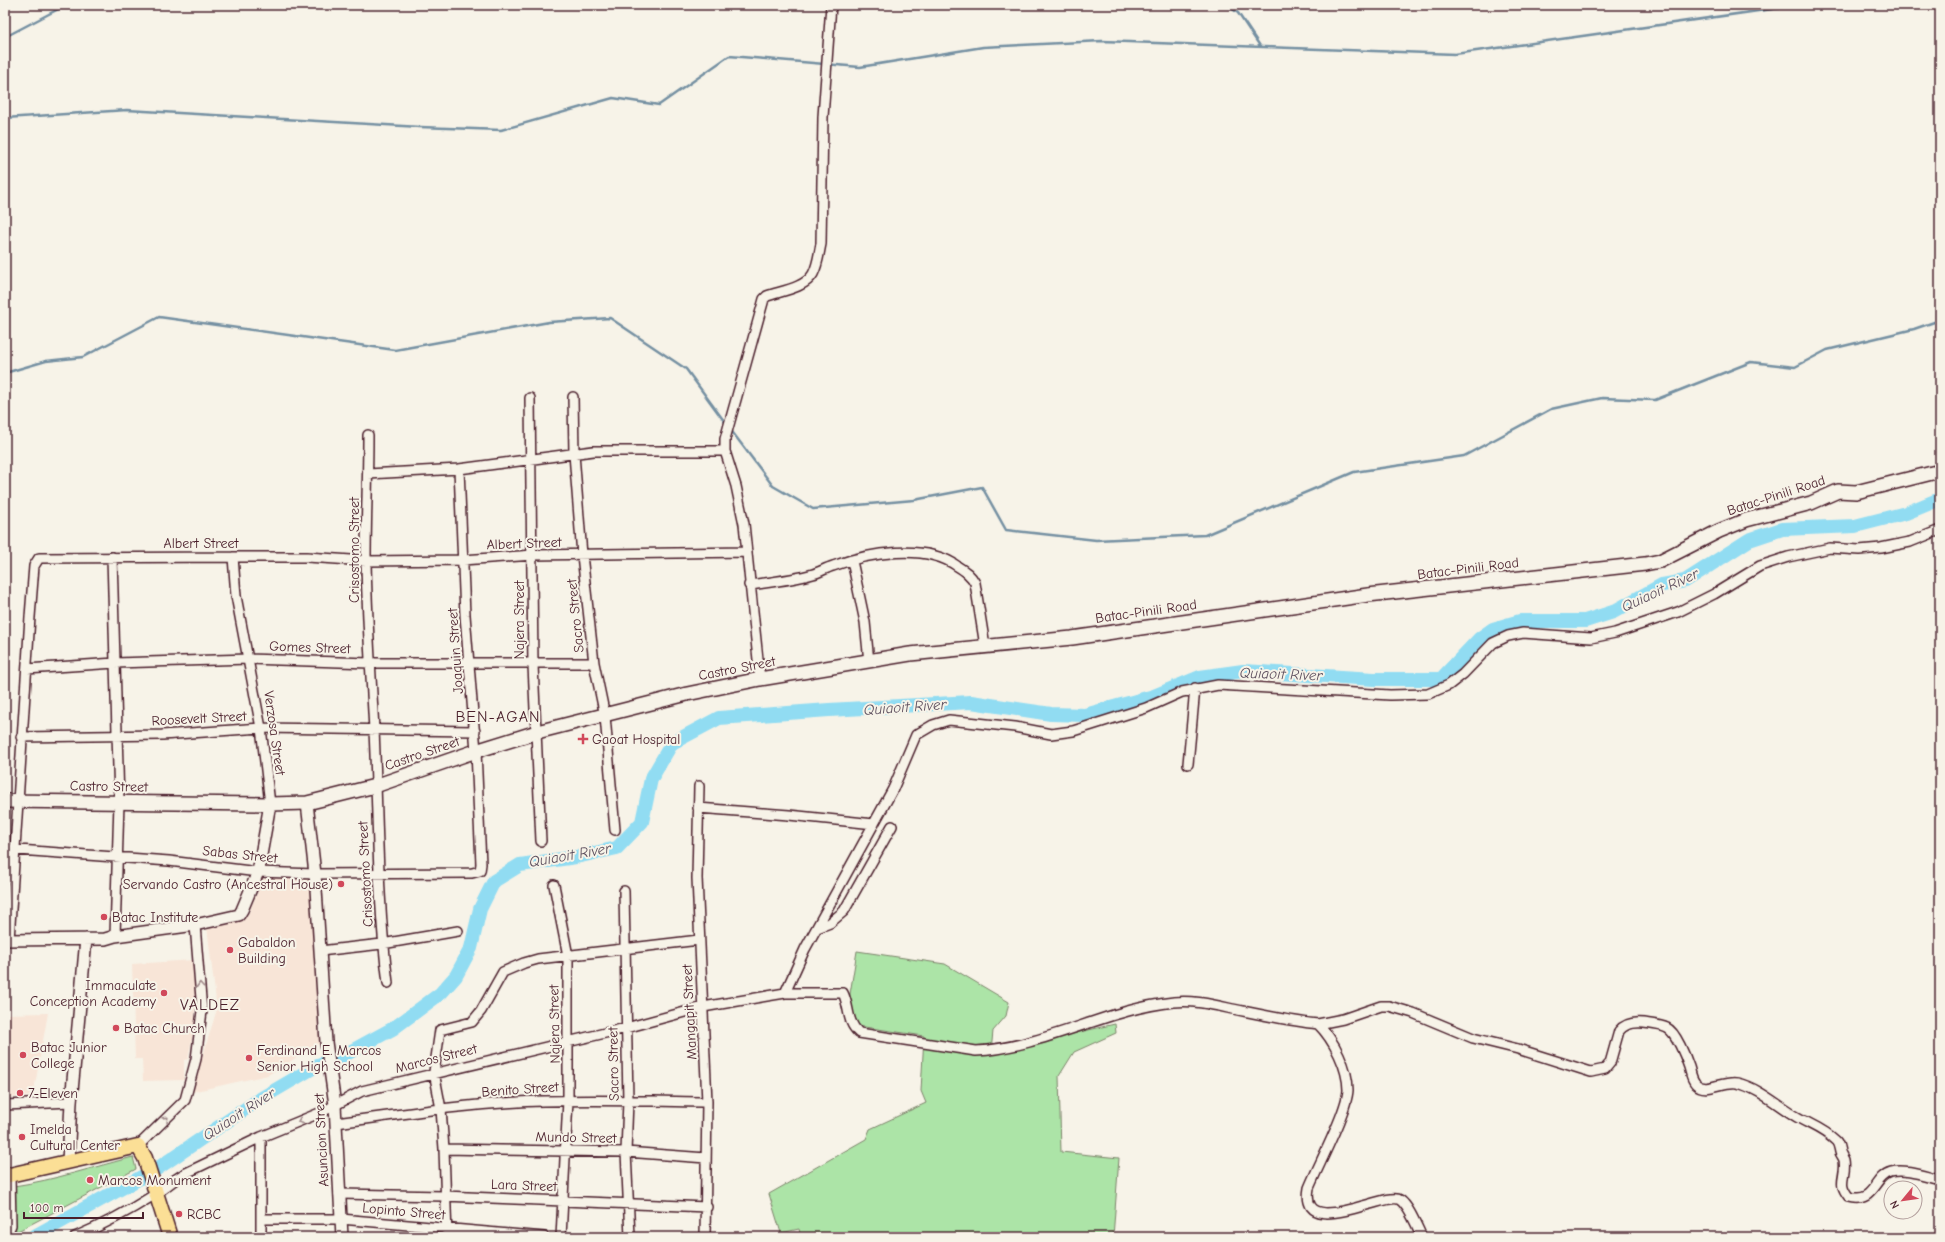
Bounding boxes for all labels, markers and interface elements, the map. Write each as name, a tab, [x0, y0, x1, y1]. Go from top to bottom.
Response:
street label: Batac-Pinili Road	[1725, 472, 1827, 519]
street label: Crisostomo Street	[346, 496, 363, 603]
street label: Albert Street	[486, 534, 563, 553]
street label: Albert Street	[164, 535, 239, 552]
street label: Batac-Pinili Road	[1416, 554, 1520, 583]
water label: Quiaoit River	[1619, 564, 1702, 616]
street label: Sacro Street	[563, 577, 588, 654]
street label: Najera Street	[511, 580, 528, 660]
street label: Batac-Pinili Road	[1094, 596, 1198, 627]
street label: Joaquin Street	[444, 606, 467, 694]
street label: Gomes Street	[269, 638, 352, 657]
street label: Castro Street	[697, 653, 778, 684]
water label: Quiaoit River	[1239, 664, 1324, 684]
street label: Verzosa Street	[260, 690, 289, 777]
water label: Quiaoit River	[863, 695, 948, 719]
street label: Roosevelt Street	[151, 707, 248, 729]
district label: BEN-AGAN	[455, 708, 541, 726]
place label: Gaoat Hospital	[592, 731, 680, 748]
street label: Castro Street	[382, 732, 463, 774]
marker: Gaoat Hospital	[577, 733, 589, 745]
street label: Castro Street	[70, 777, 149, 796]
street label: Crisostomo Street	[354, 820, 377, 927]
water label: Quiaoit River	[528, 839, 613, 871]
street label: Sabas Street	[202, 842, 279, 867]
place label: Servando Castro (Ancestral House)	[123, 876, 333, 893]
marker: Servando Castro (Ancestral House)	[336, 879, 346, 889]
place label: Batac Institute	[112, 909, 198, 926]
marker: Batac Institute	[99, 912, 109, 922]
place label: Gabaldon Building	[238, 934, 296, 967]
marker: Gabaldon Building	[225, 945, 235, 955]
street label: Mangapit Street	[678, 963, 700, 1060]
place label: Immaculate Conception Academy	[30, 977, 157, 1010]
one-way arrow	[196, 982, 205, 988]
street label: Najera Street	[545, 983, 564, 1064]
marker: Immaculate Conception Academy	[159, 988, 169, 998]
district label: VALDEZ	[180, 996, 240, 1014]
place label: Batac Church	[124, 1020, 205, 1037]
marker: Batac Church	[111, 1023, 121, 1033]
street label: Sacro Street	[604, 1026, 623, 1101]
place label: Batac Junior College	[31, 1039, 107, 1072]
street label: Marcos Street	[393, 1040, 480, 1077]
place label: Ferdinand E. Marcos Senior High School	[257, 1042, 381, 1075]
marker: Batac Junior College	[18, 1050, 28, 1060]
marker: Ferdinand E. Marcos Senior High School	[244, 1053, 254, 1063]
street label: Benito Street	[481, 1078, 560, 1101]
water label: Quiaoit River	[199, 1083, 279, 1144]
place label: 7-Eleven	[28, 1085, 78, 1102]
marker: 7-Eleven	[15, 1088, 25, 1098]
street label: Asuncion Street	[311, 1092, 332, 1187]
one-way arrow	[161, 1116, 169, 1124]
one-way arrow	[297, 1117, 304, 1125]
place label: Imelda Cultural Center	[30, 1121, 120, 1154]
street label: Mundo Street	[535, 1128, 618, 1147]
marker: Imelda Cultural Center	[17, 1132, 27, 1142]
place label: Marcos Monument	[98, 1172, 212, 1189]
marker: Marcos Monument	[85, 1175, 95, 1185]
street label: Lara Street	[491, 1176, 558, 1195]
north arrow	[1883, 1180, 1923, 1220]
scale bar	[24, 1194, 143, 1220]
text: N	[1887, 1198, 1902, 1211]
street label: Lopinto Street	[362, 1199, 447, 1224]
text: 100 m	[30, 1201, 63, 1215]
place label: RCBC	[187, 1206, 222, 1223]
marker: RCBC	[174, 1209, 184, 1219]

